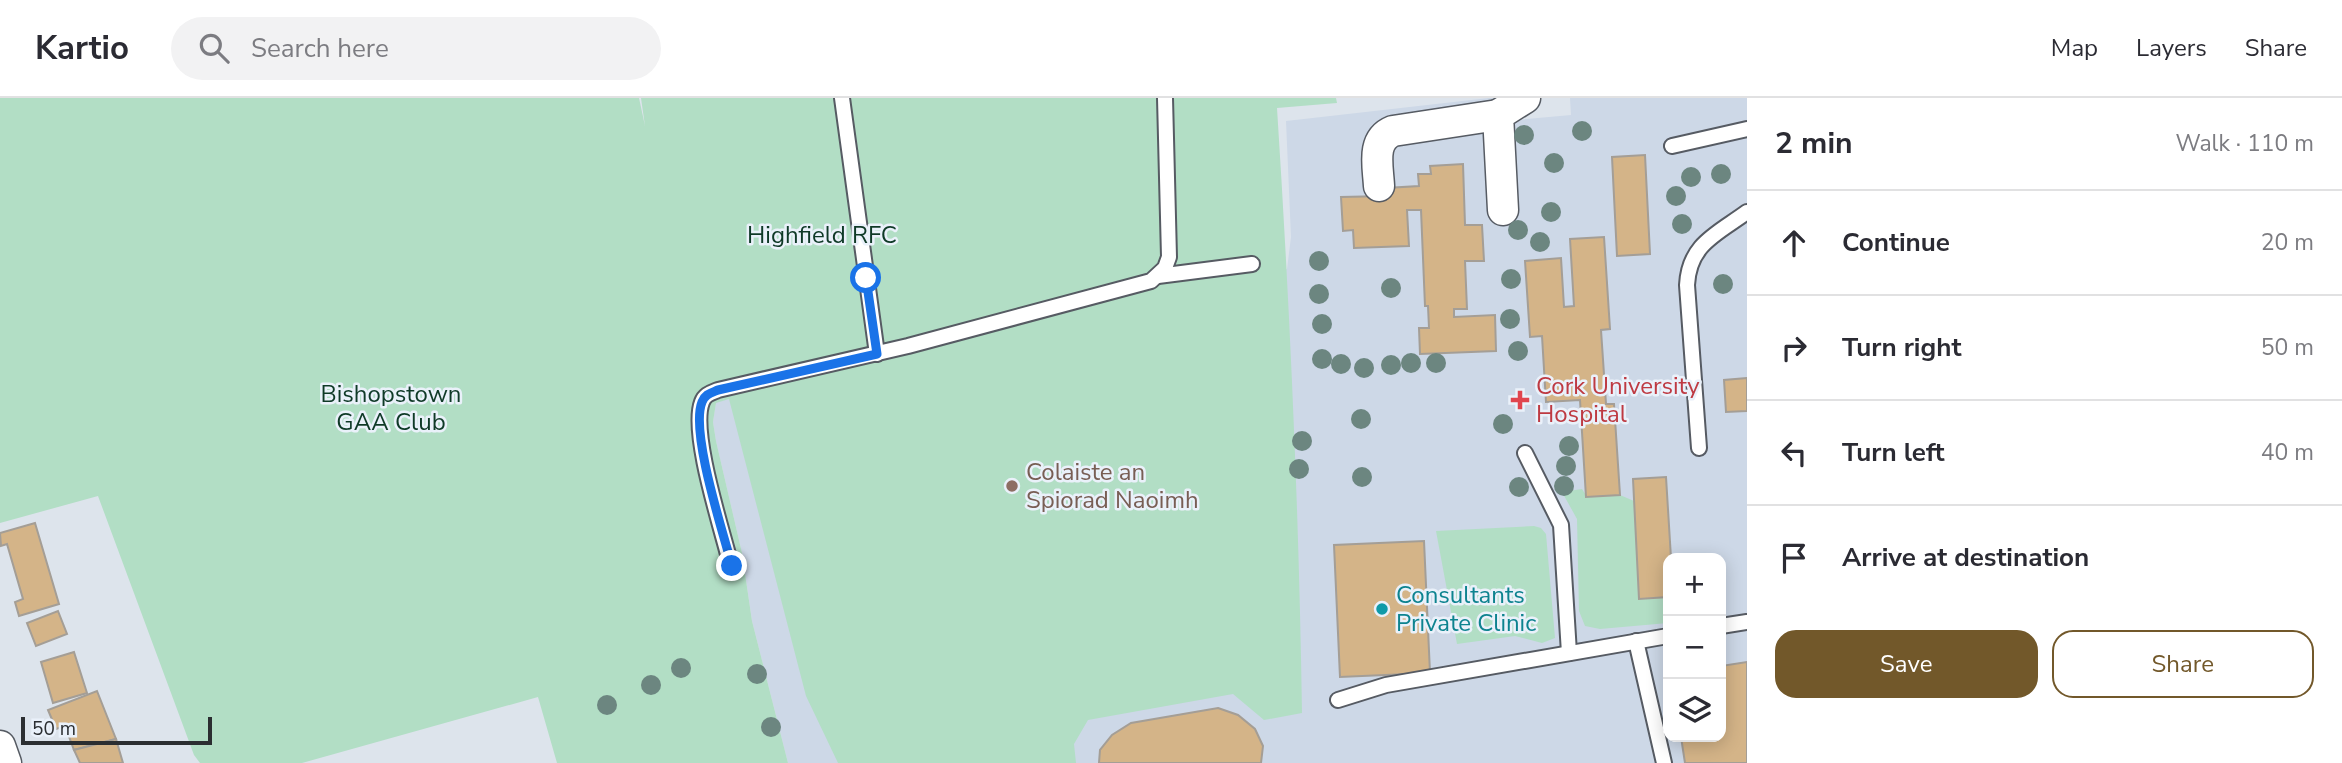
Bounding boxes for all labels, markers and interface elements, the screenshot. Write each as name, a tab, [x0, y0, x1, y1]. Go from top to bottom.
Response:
search box	[171, 17, 661, 80]
text: Kartio	[35, 26, 129, 71]
icon: search	[195, 29, 233, 67]
text: Search here	[251, 31, 389, 66]
text: Map	[2051, 32, 2098, 64]
text: Layers	[2136, 32, 2207, 64]
text: Share	[2245, 32, 2307, 64]
text: 2 min	[1775, 123, 1853, 164]
text: Walk · 110 m	[2175, 128, 2314, 159]
park label: Highfield RFC	[747, 219, 897, 251]
icon: ahead	[1775, 224, 1813, 262]
text: Continue	[1842, 225, 1950, 260]
text: 20 m	[2261, 227, 2314, 258]
route start	[850, 262, 881, 293]
icon: right	[1775, 329, 1813, 367]
text: Turn right	[1842, 330, 1961, 365]
text: 50 m	[2261, 332, 2314, 363]
place label: Cork University Hospital	[1536, 370, 1700, 430]
park label: Bishopstown GAA Club	[321, 378, 462, 438]
marker: Cork University Hospital	[1510, 390, 1530, 410]
icon: left	[1775, 434, 1813, 472]
text: Turn left	[1842, 435, 1945, 470]
text: 40 m	[2261, 437, 2314, 468]
place label: Colaiste an Spiorad Naoimh	[1026, 456, 1199, 516]
marker: Colaiste an Spiorad Naoimh	[1004, 478, 1020, 494]
icon: arrive	[1775, 539, 1813, 577]
text: Arrive at destination	[1842, 540, 2089, 575]
route end	[716, 550, 747, 581]
map controls	[1663, 553, 1726, 742]
button: +	[1663, 553, 1726, 616]
place label: Consultants Private Clinic	[1396, 579, 1536, 639]
marker: Consultants Private Clinic	[1374, 601, 1390, 617]
button: −	[1663, 616, 1726, 679]
button: Save	[1775, 630, 2038, 698]
button: Share	[2052, 630, 2314, 698]
button: layers	[1663, 679, 1726, 742]
scale bar	[21, 714, 212, 746]
text: 50 m	[32, 716, 76, 742]

